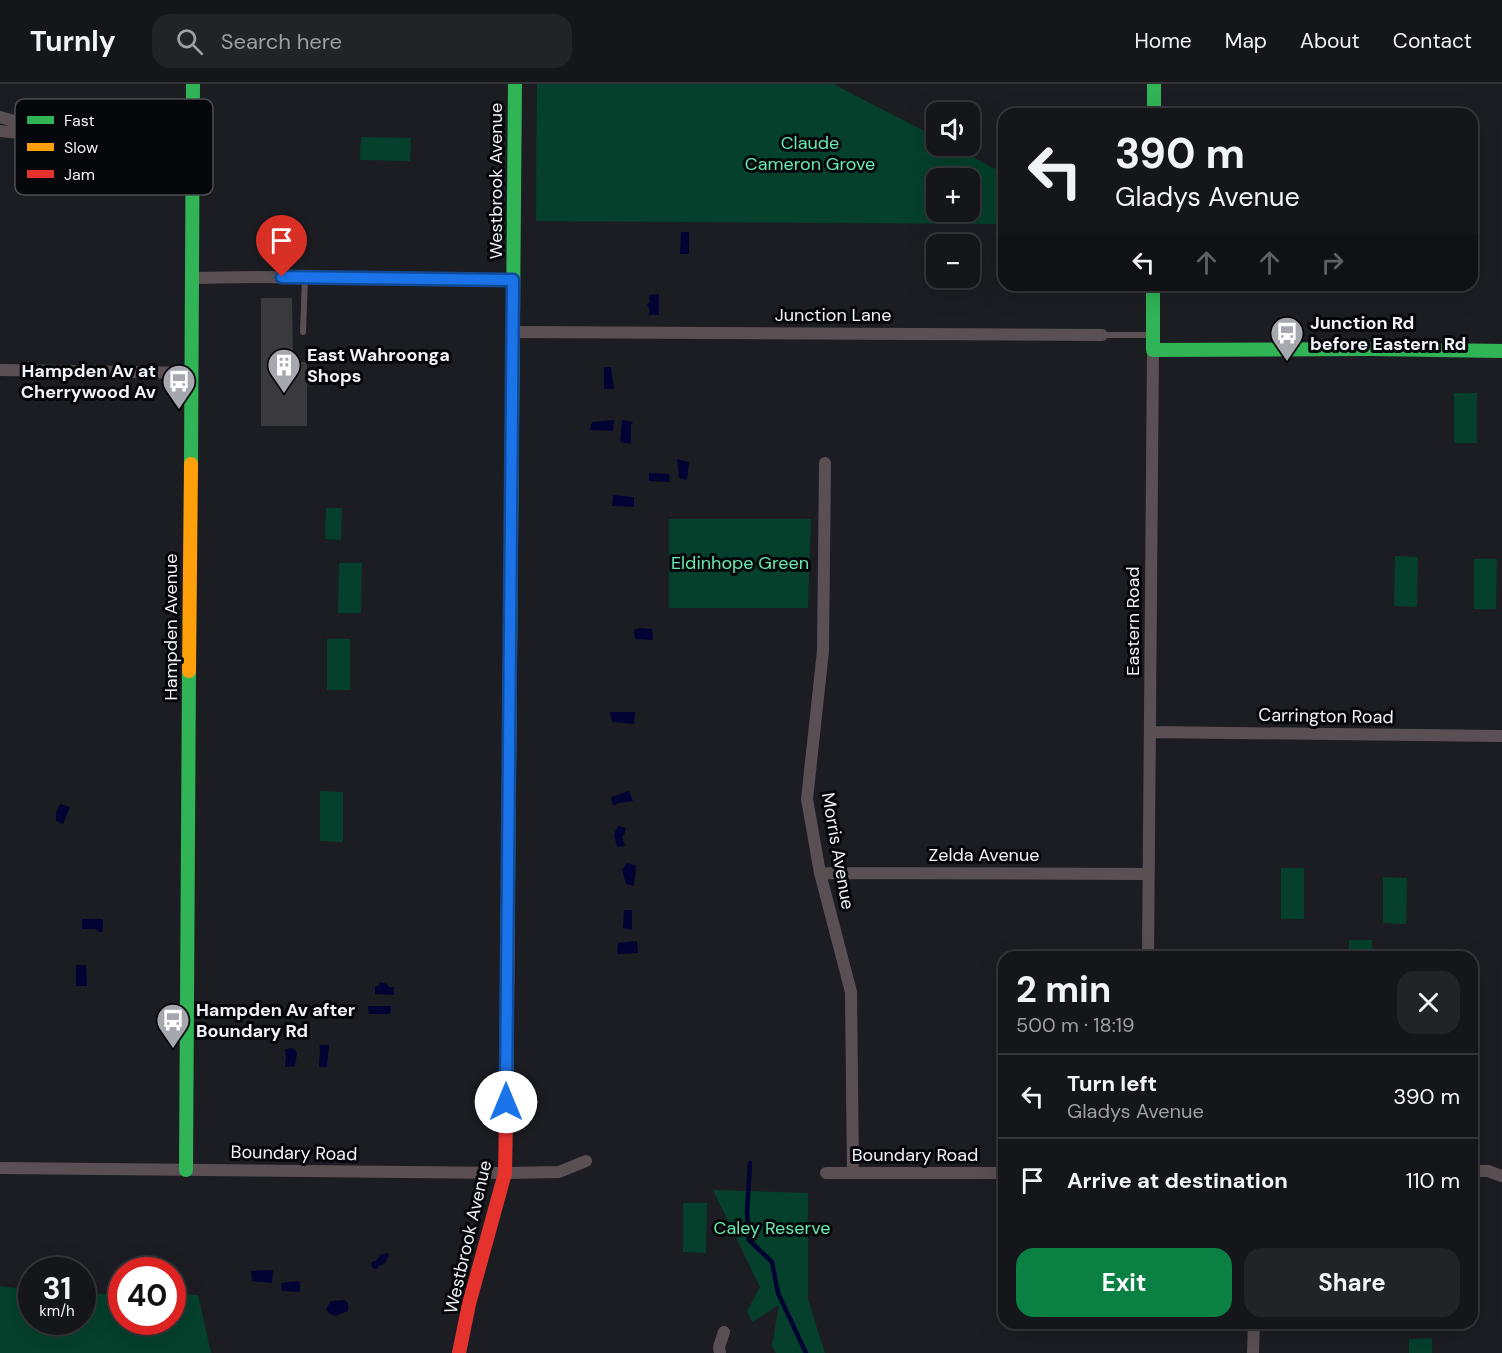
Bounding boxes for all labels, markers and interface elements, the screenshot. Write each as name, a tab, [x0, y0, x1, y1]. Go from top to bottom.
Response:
search box	[152, 14, 572, 68]
text: Turnly	[30, 23, 116, 60]
icon: search	[173, 25, 206, 58]
text: Search here	[221, 27, 342, 56]
text: Home	[1134, 27, 1192, 55]
text: Map	[1225, 27, 1267, 55]
text: About	[1300, 27, 1360, 55]
text: Contact	[1393, 27, 1472, 55]
legend	[15, 99, 213, 195]
map controls	[926, 102, 980, 288]
button: sound	[926, 102, 980, 156]
street label: Westbrook Avenue	[484, 103, 508, 259]
text: Fast	[64, 110, 95, 131]
text: 390 m	[1115, 126, 1245, 181]
park label: Claude Cameron Grove	[745, 131, 875, 176]
icon: left	[1016, 132, 1094, 210]
text: Slow	[64, 137, 98, 158]
text: Jam	[64, 164, 95, 185]
button: +	[926, 168, 980, 222]
text: Gladys Avenue	[1115, 179, 1300, 214]
pin	[256, 215, 307, 277]
icon: arrive	[265, 224, 298, 257]
button: −	[926, 234, 980, 288]
icon: left	[1127, 246, 1160, 279]
icon: ahead	[1190, 246, 1223, 279]
icon: ahead	[1253, 246, 1286, 279]
icon: right	[1316, 246, 1349, 279]
street label: Junction Lane	[775, 303, 891, 327]
place label: Junction Rd before Eastern Rd	[1310, 311, 1466, 356]
bus stop icon: Junction Rd before Eastern Rd	[1269, 315, 1305, 362]
place label: East Wahroonga Shops	[307, 343, 450, 388]
building icon: East Wahroonga Shops	[266, 347, 302, 394]
place label: Hampden Av at Cherrywood Av	[21, 359, 156, 404]
bus stop icon: Hampden Av at Cherrywood Av	[161, 363, 197, 410]
park label: Eldinhope Green	[671, 551, 809, 575]
street label: Hampden Avenue	[159, 553, 183, 701]
street label: Eastern Road	[1121, 566, 1145, 676]
street label: Carrington Road	[1258, 703, 1394, 729]
street label: Morris Avenue	[816, 791, 860, 911]
street label: Zelda Avenue	[928, 843, 1040, 867]
text: 2 min	[1016, 966, 1111, 1013]
button: close	[1397, 971, 1460, 1034]
place label: Hampden Av after Boundary Rd	[196, 998, 355, 1043]
bus stop icon: Hampden Av after Boundary Rd	[155, 1002, 191, 1049]
text: 500 m · 18:19	[1016, 1012, 1135, 1038]
text: Turn left	[1067, 1069, 1157, 1098]
position arrow	[474, 1070, 538, 1134]
icon: left	[1016, 1080, 1049, 1113]
text: 390 m	[1393, 1082, 1460, 1111]
text: Gladys Avenue	[1067, 1098, 1204, 1124]
street label: Boundary Road	[230, 1140, 358, 1166]
street label: Boundary Road	[852, 1143, 978, 1167]
street label: Westbrook Avenue	[439, 1158, 497, 1316]
icon: arrive	[1016, 1164, 1049, 1197]
text: Arrive at destination	[1067, 1166, 1288, 1195]
text: 110 m	[1406, 1166, 1460, 1195]
park label: Caley Reserve	[714, 1216, 830, 1240]
button: Exit	[1016, 1248, 1232, 1317]
button: Share	[1244, 1248, 1460, 1317]
speed limit sign: 40	[108, 1257, 186, 1335]
text: 31	[43, 1269, 71, 1308]
text: km/h	[39, 1301, 75, 1321]

